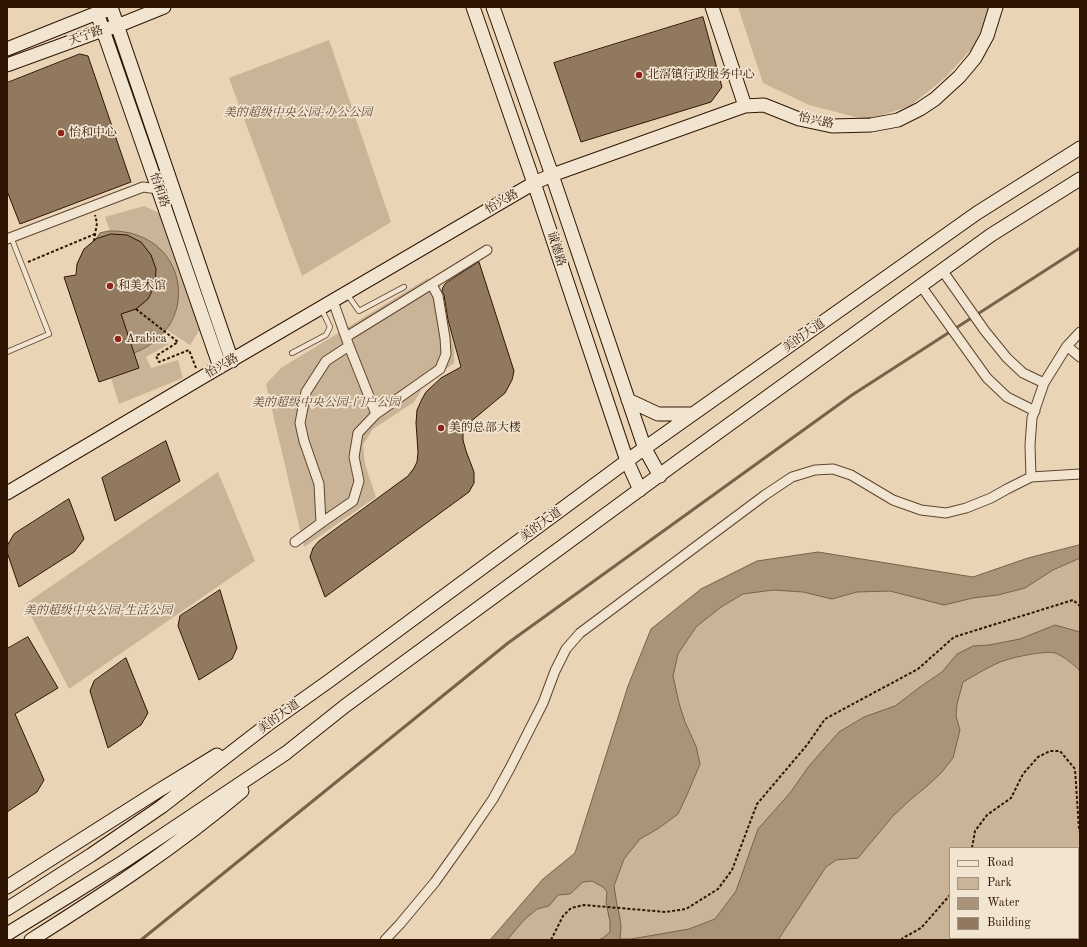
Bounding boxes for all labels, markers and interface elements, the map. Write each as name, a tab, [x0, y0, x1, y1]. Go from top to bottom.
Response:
street label: 天宁路	[67, 23, 105, 49]
place label: 北滘镇行政服务中心	[647, 68, 755, 82]
marker: 北滘镇行政服务中心	[634, 70, 644, 80]
park label: 美的超级中央公园-办公公园	[224, 106, 372, 120]
street label: 怡兴路	[797, 110, 835, 132]
place label: 怡和中心	[69, 126, 117, 140]
marker: 怡和中心	[56, 128, 66, 138]
street label: 怡和路	[146, 171, 172, 209]
street label: 怡兴路	[483, 187, 521, 217]
street label: 诚德路	[544, 230, 568, 268]
place label: 和美术馆	[118, 279, 166, 293]
marker: 和美术馆	[105, 281, 115, 291]
street label: 美的大道	[780, 316, 828, 356]
place label: Arabica	[126, 332, 167, 346]
marker: Arabica	[113, 334, 123, 344]
street label: 怡兴路	[203, 351, 241, 381]
park label: 美的超级中央公园-门户公园	[252, 396, 400, 410]
place label: 美的总部大楼	[449, 421, 521, 435]
marker: 美的总部大楼	[436, 423, 446, 433]
street label: 美的大道	[517, 505, 565, 545]
park label: 美的超级中央公园-生活公园	[24, 604, 172, 618]
street label: 美的大道	[255, 697, 303, 737]
legend	[949, 847, 1079, 939]
text: Road	[987, 857, 1014, 869]
text: Park	[987, 877, 1012, 889]
text: Water	[987, 897, 1019, 909]
text: Building	[987, 917, 1031, 929]

